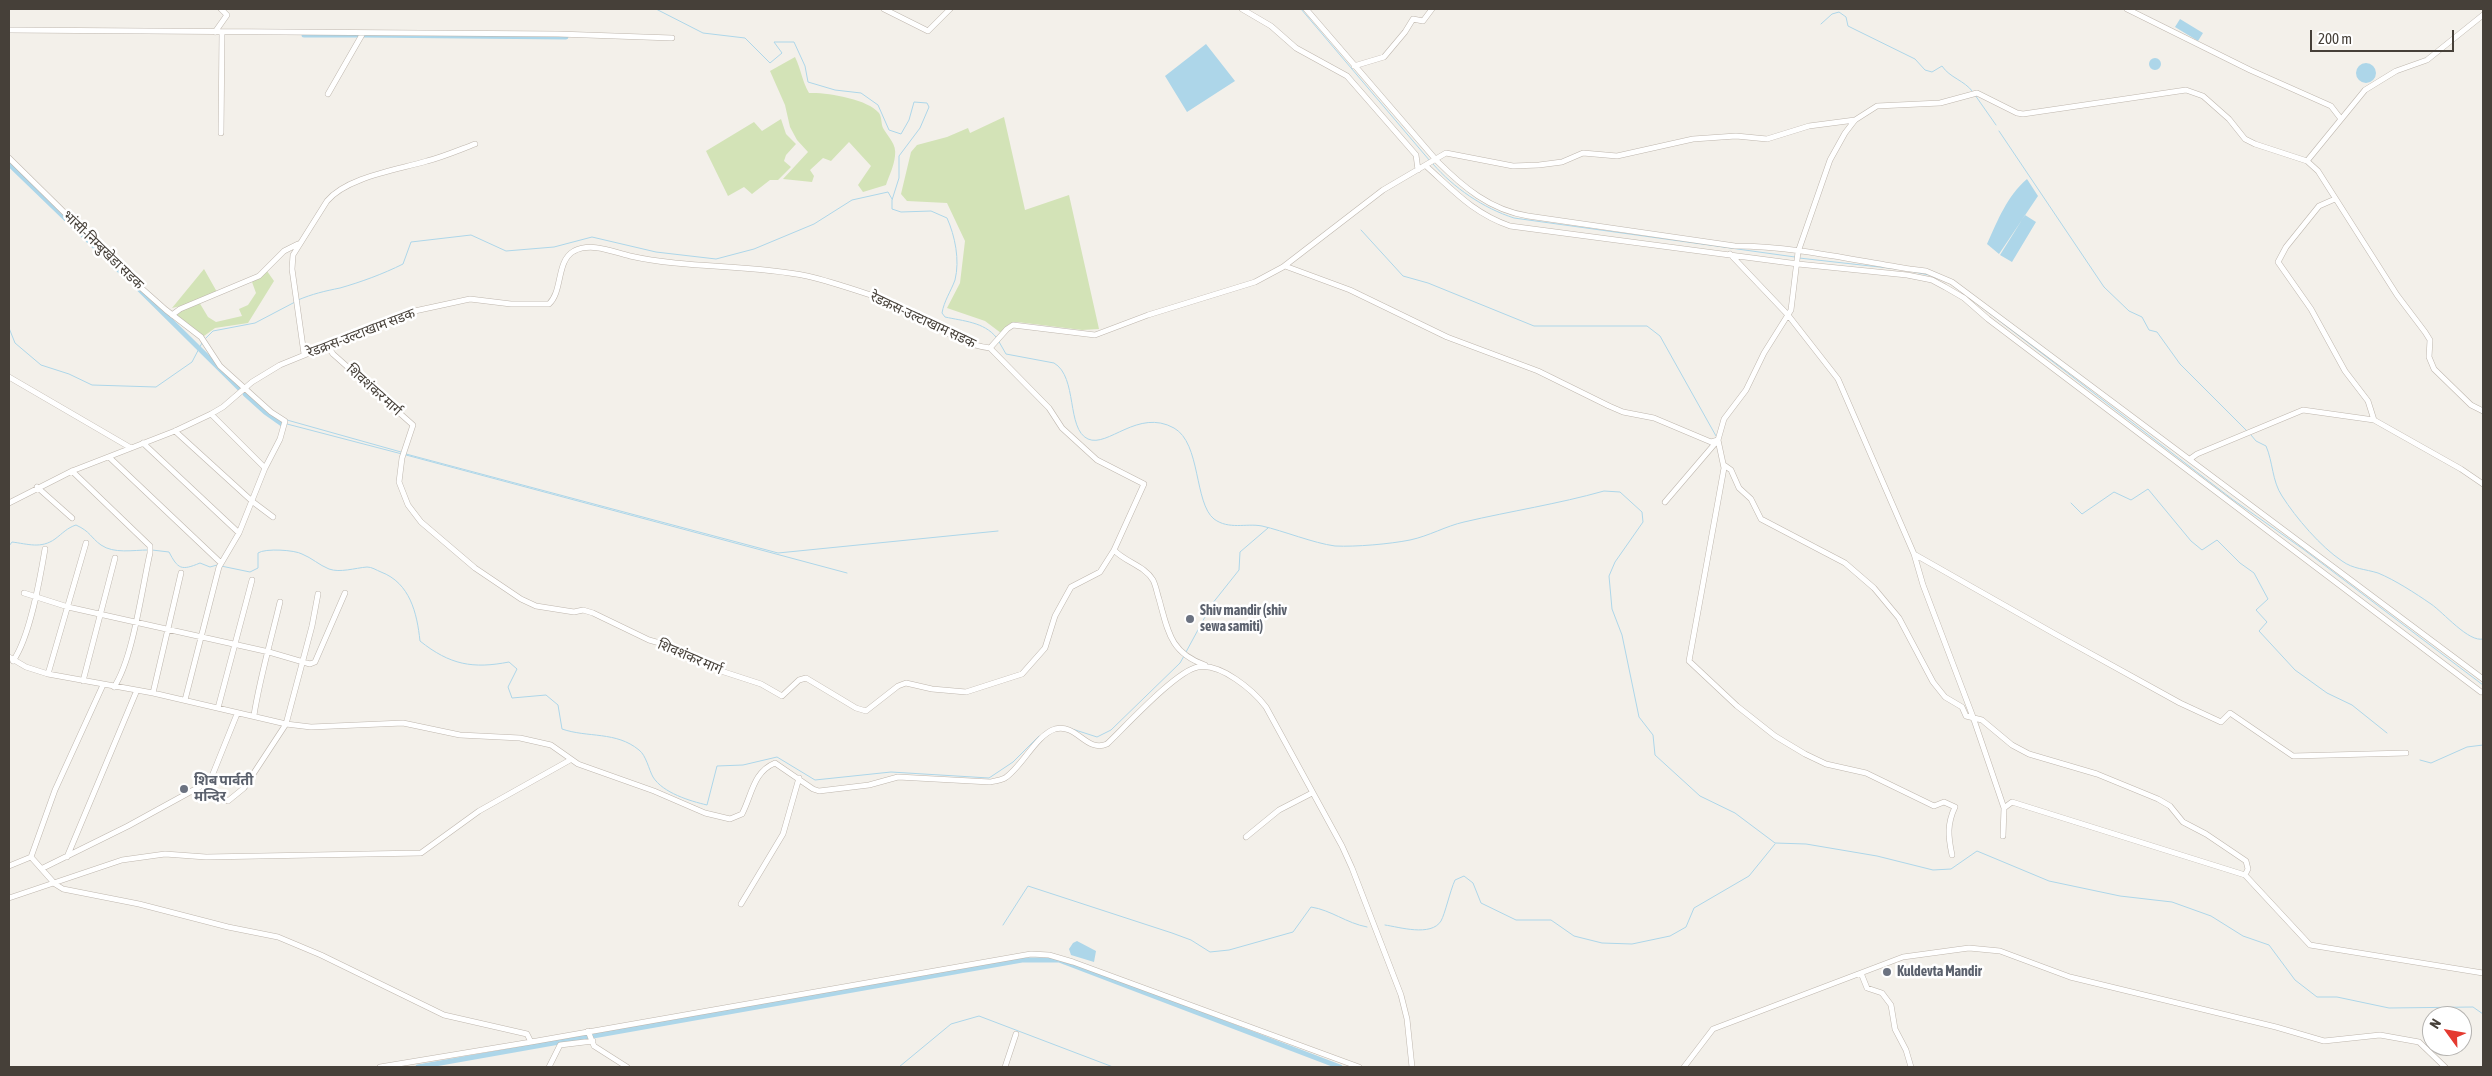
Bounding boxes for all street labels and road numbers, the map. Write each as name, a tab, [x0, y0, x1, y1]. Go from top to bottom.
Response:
street label: भांसी-निम्बुखेडा सडक	[59, 207, 147, 293]
street label: रेडक्रस-उल्टाखाम सडक	[868, 288, 978, 352]
street label: रेडक्रस-उल्टाखाम सडक	[305, 305, 417, 361]
street label: शिवशंकर मार्ग	[343, 361, 405, 419]
street label: शिवशंकर मार्ग	[655, 636, 725, 678]

